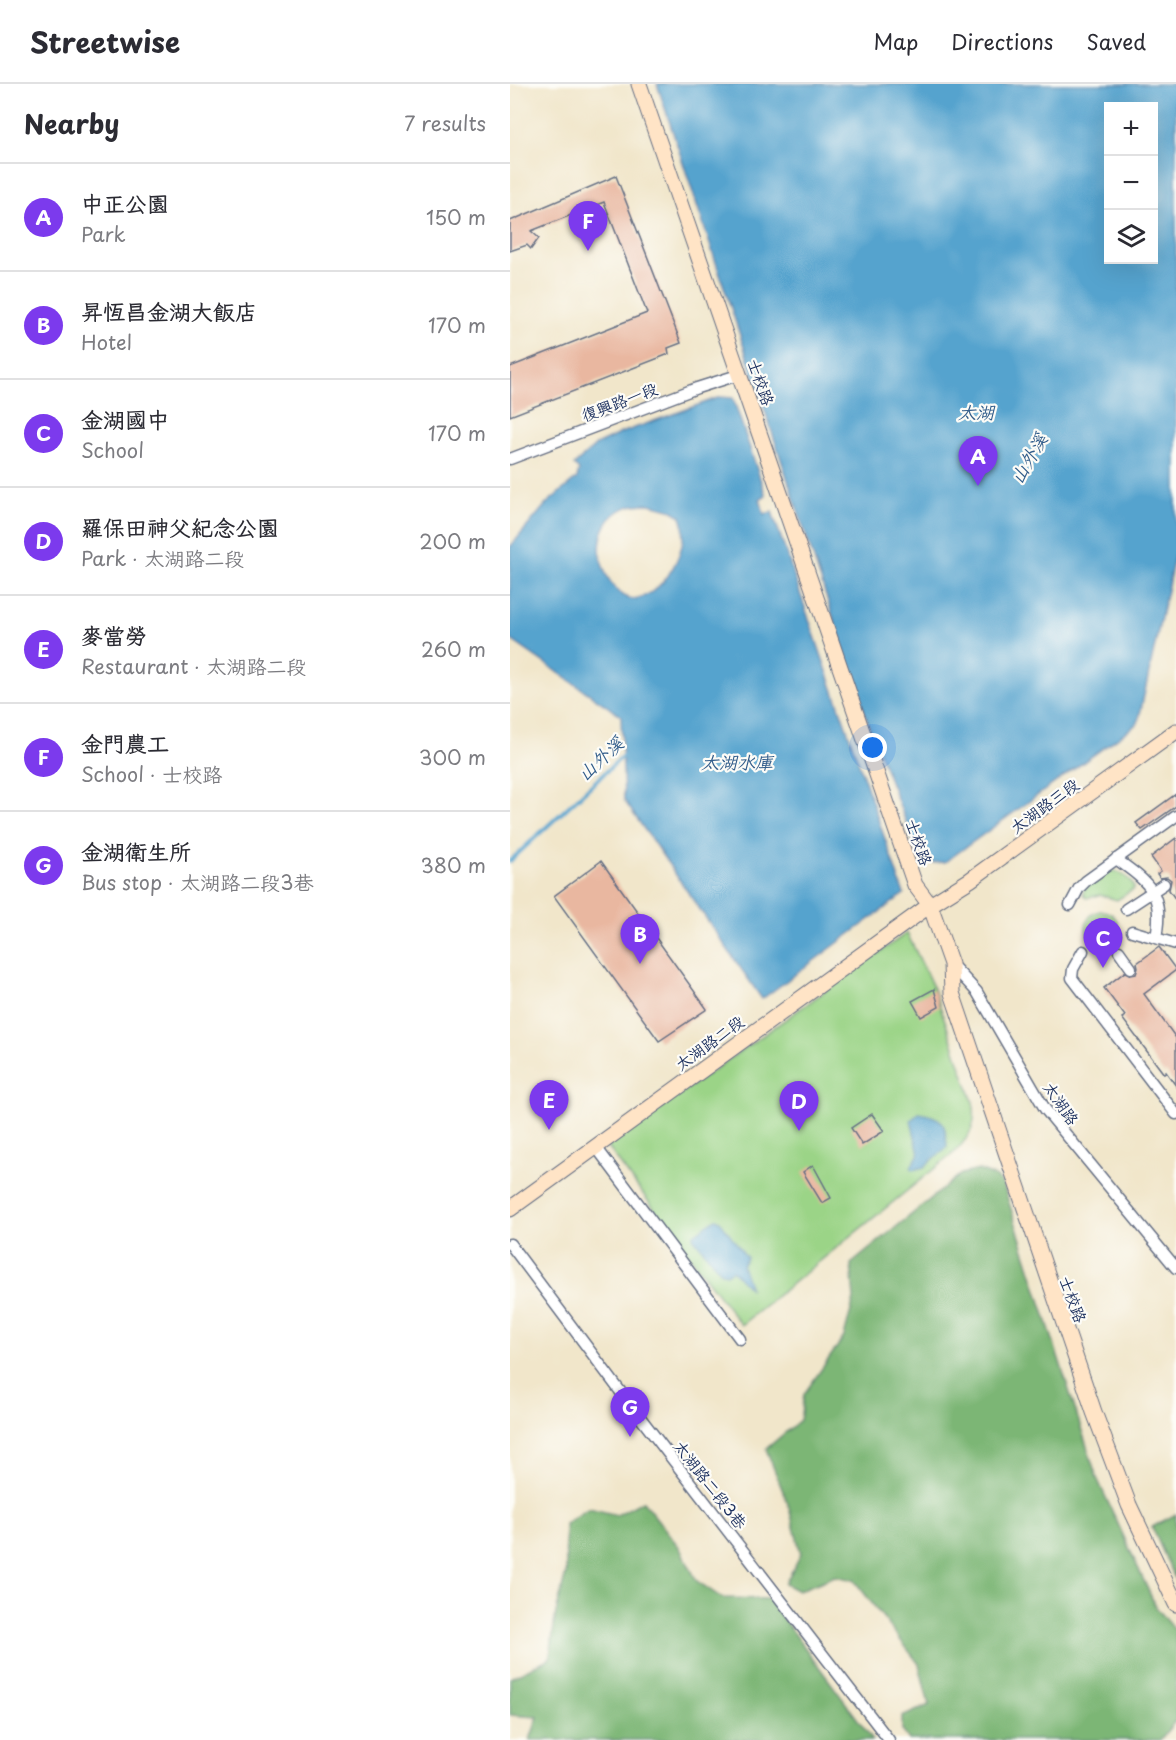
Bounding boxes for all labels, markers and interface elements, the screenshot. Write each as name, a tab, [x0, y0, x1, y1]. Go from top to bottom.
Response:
text: Streetwise	[30, 20, 180, 63]
text: Map	[873, 25, 918, 57]
text: Directions	[951, 25, 1053, 57]
text: Saved	[1086, 25, 1146, 57]
map controls	[1104, 102, 1158, 264]
button: +	[1104, 102, 1158, 156]
text: Nearby	[24, 104, 119, 143]
text: 7 results	[404, 108, 486, 138]
button: −	[1104, 156, 1158, 210]
text: 中正公園	[81, 186, 169, 219]
text: A	[36, 202, 51, 232]
text: 150 m	[426, 202, 486, 232]
pin: F	[568, 202, 608, 251]
button: layers	[1104, 210, 1158, 264]
text: Park	[81, 219, 126, 249]
text: 昇恆昌金湖大飯店	[81, 294, 257, 327]
text: B	[37, 310, 50, 340]
text: 170 m	[428, 310, 486, 340]
text: Hotel	[81, 327, 132, 357]
street label: 士校路	[743, 355, 781, 409]
street label: 復興路一段	[577, 375, 661, 427]
water label: 太湖	[958, 398, 996, 425]
text: 金湖國中	[81, 402, 169, 435]
text: C	[36, 418, 51, 448]
text: 170 m	[428, 418, 486, 448]
water label: 山外溪	[1003, 427, 1054, 488]
text: School	[81, 435, 144, 465]
pin: A	[958, 436, 998, 486]
text: 羅保田神父紀念公園	[81, 510, 279, 543]
text: D	[36, 526, 51, 556]
text: 200 m	[419, 526, 486, 556]
text: Park · 太湖路二段	[81, 543, 244, 573]
text: 麥當勞	[81, 618, 147, 651]
text: E	[37, 634, 50, 664]
text: 260 m	[421, 634, 486, 664]
text: Restaurant · 太湖路二段	[81, 651, 306, 681]
text: 金門農工	[81, 726, 169, 759]
water label: 山外溪	[571, 729, 630, 786]
your location	[858, 733, 887, 762]
text: F	[38, 742, 49, 772]
text: 300 m	[419, 742, 486, 772]
water label: 太湖水庫	[701, 748, 775, 775]
text: School · 士校路	[81, 759, 222, 789]
street label: 太湖路三段	[1005, 772, 1083, 838]
street label: 士校路	[901, 815, 939, 869]
text: 金湖衛生所	[81, 834, 191, 867]
text: G	[35, 850, 52, 880]
text: 380 m	[420, 850, 486, 880]
text: Bus stop · 太湖路二段3巷	[81, 867, 314, 897]
pin: B	[620, 914, 660, 964]
pin: C	[1084, 918, 1122, 968]
street label: 太湖路二段	[670, 1009, 748, 1075]
street label: 太湖路	[1038, 1076, 1086, 1130]
pin: E	[530, 1080, 568, 1130]
pin: D	[780, 1082, 818, 1131]
street label: 士校路	[1055, 1272, 1093, 1326]
pin: G	[610, 1388, 650, 1437]
street label: 太湖路二段3巷	[669, 1435, 753, 1533]

